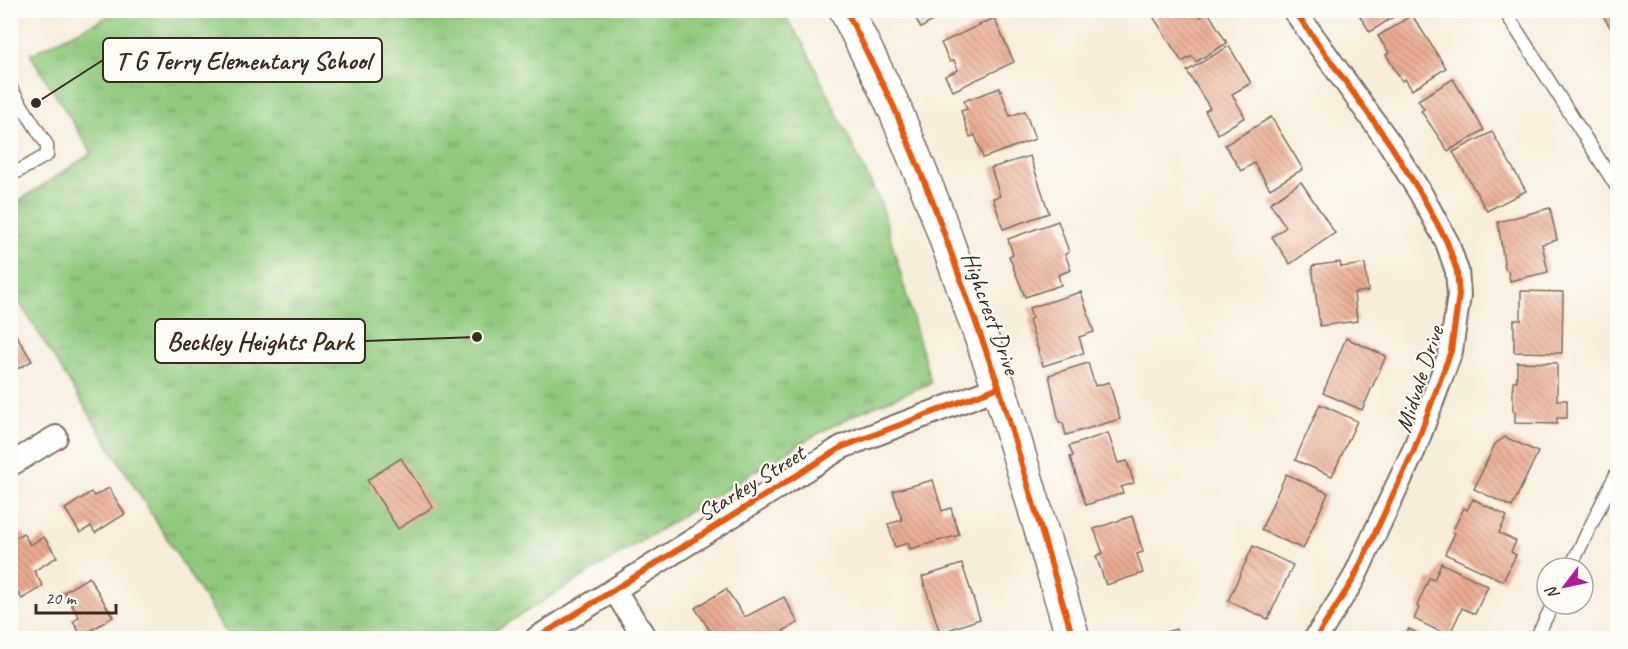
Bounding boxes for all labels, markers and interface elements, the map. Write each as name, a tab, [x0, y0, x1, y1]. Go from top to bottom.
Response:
callout: T G Terry Elementary School	[103, 38, 382, 82]
text: T G Terry Elementary School	[115, 44, 376, 77]
street label: Highcrest Drive	[955, 248, 1028, 380]
callout: Beckley Heights Park	[155, 319, 365, 363]
street label: Midvale Drive	[1388, 320, 1451, 436]
text: Beckley Heights Park	[167, 325, 355, 358]
street label: Starkey Street	[692, 437, 812, 528]
north arrow	[1535, 556, 1595, 616]
scale bar	[36, 577, 116, 615]
text: N	[1540, 581, 1564, 603]
text: 20 m	[45, 587, 78, 609]

